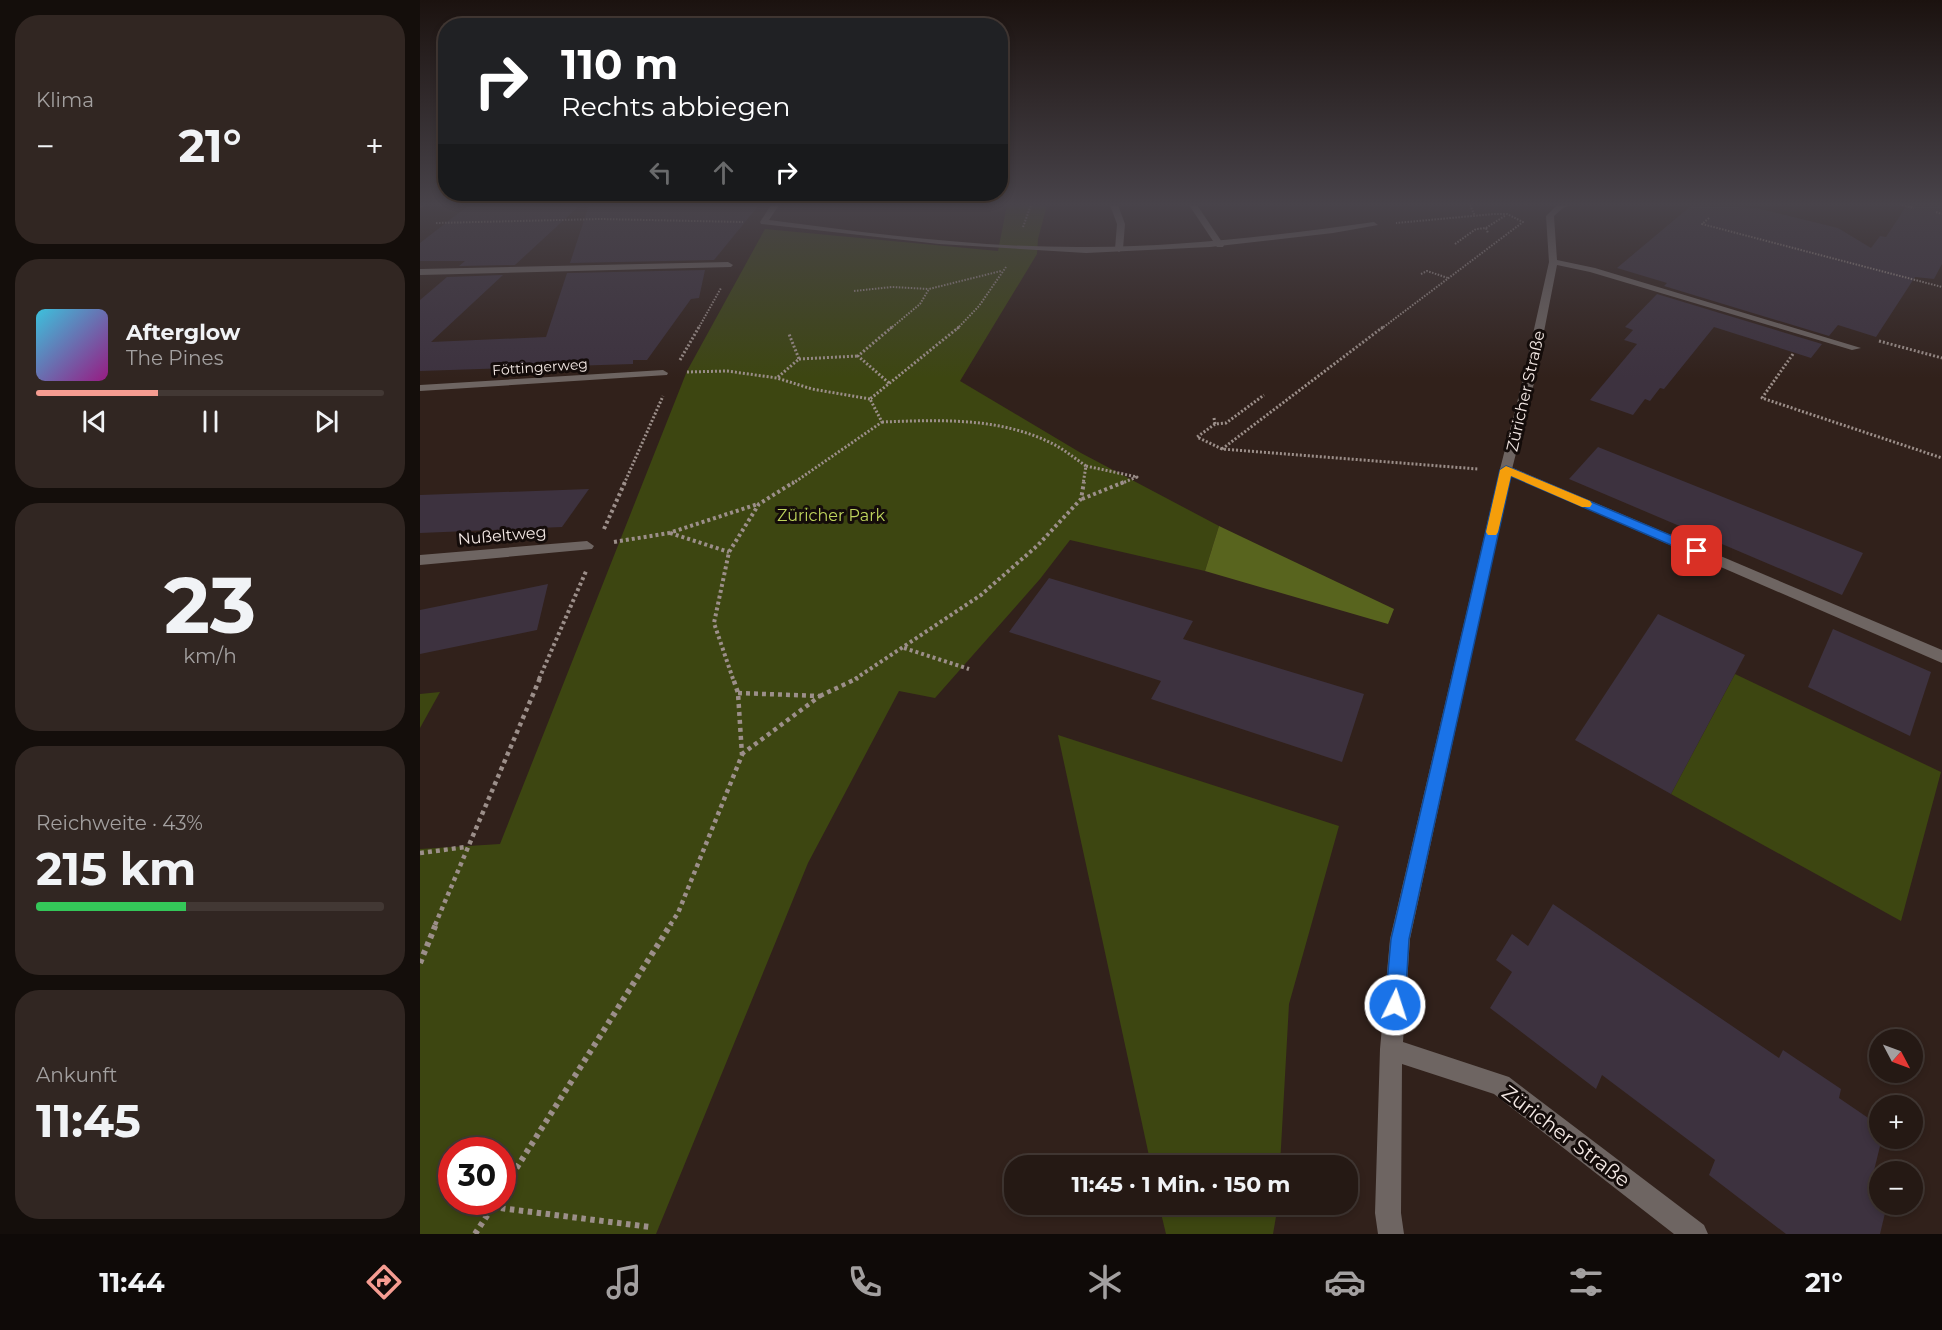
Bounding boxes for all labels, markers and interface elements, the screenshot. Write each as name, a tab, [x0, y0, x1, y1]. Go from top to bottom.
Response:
text: 110 m	[561, 38, 678, 90]
icon: right	[462, 42, 540, 120]
text: Klima	[36, 88, 94, 112]
text: Rechts abbiegen	[561, 90, 790, 123]
text: 21°	[178, 118, 242, 173]
text: −	[36, 126, 55, 166]
text: +	[365, 126, 384, 166]
icon: left	[644, 156, 677, 189]
icon: ahead	[707, 156, 740, 189]
icon: right	[770, 156, 803, 189]
text: Afterglow	[126, 319, 240, 346]
street label: Züricher Straße	[1502, 329, 1549, 453]
text: The Pines	[126, 346, 223, 370]
street label: Föttingerweg	[492, 355, 588, 379]
icon: previous	[78, 405, 111, 438]
icon: pause	[194, 405, 227, 438]
icon: next	[310, 405, 343, 438]
park label: Züricher Park	[777, 506, 886, 525]
street label: Nußeltweg	[457, 522, 547, 549]
pin	[1671, 525, 1722, 576]
icon: arrive	[1680, 534, 1713, 567]
text: 23	[164, 557, 256, 653]
text: km/h	[183, 644, 237, 668]
text: Reichweite · 43%	[36, 811, 203, 835]
text: 215 km	[36, 841, 196, 896]
position arrow	[1363, 973, 1427, 1037]
north arrow	[1869, 1029, 1923, 1083]
map controls	[1869, 1029, 1923, 1215]
text: Ankunft	[36, 1063, 117, 1087]
street label: Züricher Straße	[1497, 1080, 1635, 1192]
text: 11:45	[36, 1093, 141, 1148]
button: +	[1869, 1095, 1923, 1149]
speed limit sign: 30	[438, 1137, 516, 1215]
button: −	[1869, 1161, 1923, 1215]
text: 11:45 · 1 Min. · 150 m	[1072, 1171, 1290, 1198]
icon: directions	[363, 1261, 405, 1303]
icon: music	[603, 1261, 645, 1303]
icon: phone	[844, 1261, 886, 1303]
icon: climate	[1084, 1261, 1126, 1303]
icon: car	[1324, 1261, 1366, 1303]
icon: filters	[1565, 1261, 1607, 1303]
text: 11:44	[99, 1266, 165, 1299]
text: 21°	[1805, 1266, 1843, 1299]

